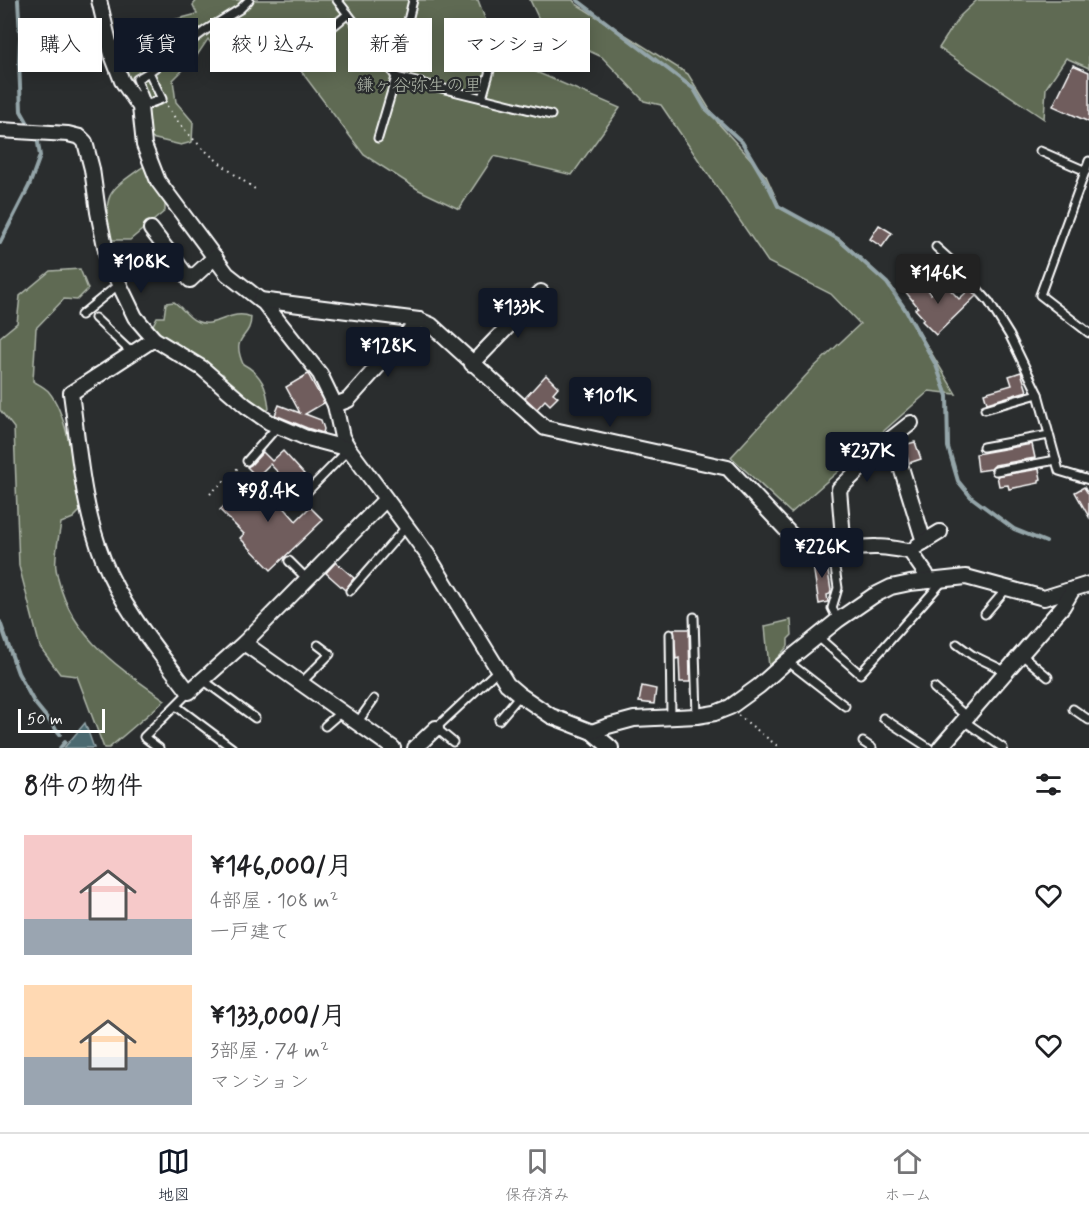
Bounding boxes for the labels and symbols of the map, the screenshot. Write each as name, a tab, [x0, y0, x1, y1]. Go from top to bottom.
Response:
park label: 鎌ヶ谷弥生の里	[356, 74, 482, 98]
pin: ¥108K	[99, 243, 183, 294]
pin: ¥146K	[896, 254, 980, 305]
pin: ¥133K	[476, 288, 560, 339]
pin: ¥128K	[346, 327, 430, 378]
pin: ¥101K	[568, 377, 652, 428]
pin: ¥237K	[825, 432, 909, 483]
pin: ¥98.4K	[219, 472, 317, 523]
pin: ¥226K	[780, 528, 864, 579]
scale bar	[18, 706, 105, 734]

